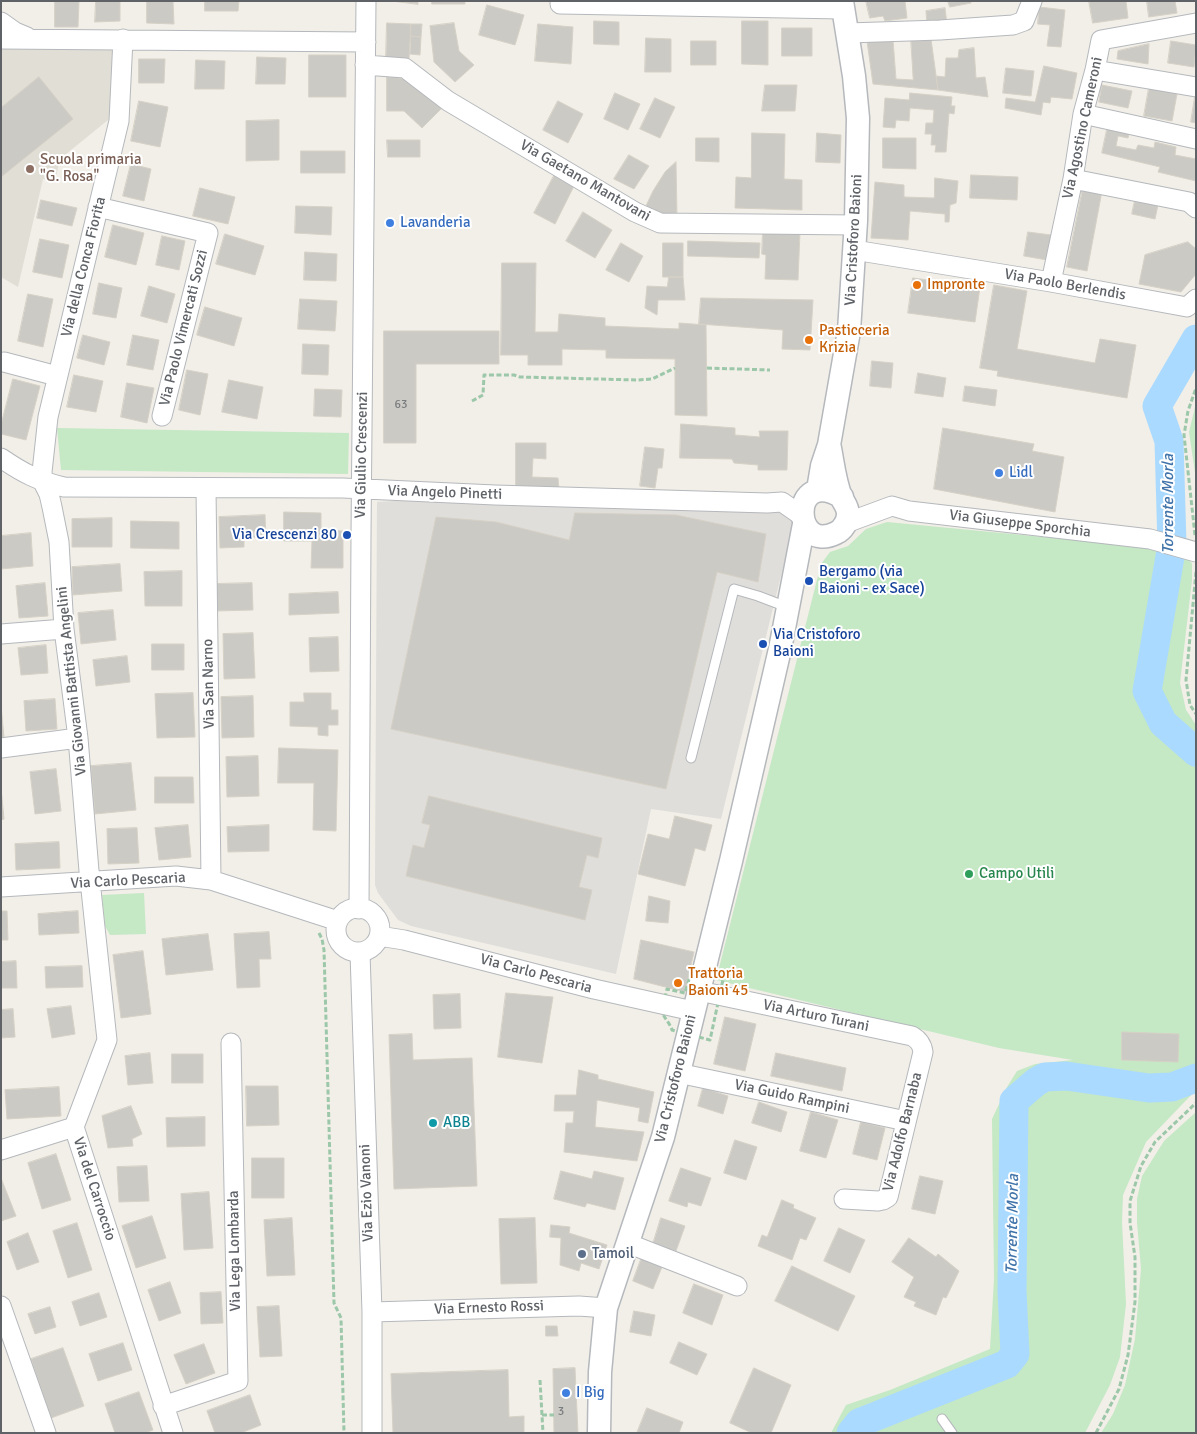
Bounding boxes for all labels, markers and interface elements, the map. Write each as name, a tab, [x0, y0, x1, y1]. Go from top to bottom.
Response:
street label: Via Agostino Cameroni	[1059, 55, 1107, 201]
street label: Via Gaetano Mantovani	[517, 136, 653, 226]
place label: Scuola primaria "G. Rosa"	[40, 151, 142, 186]
marker: Scuola primaria "G. Rosa"	[24, 163, 36, 175]
street label: Via Cristoforo Baioni	[842, 174, 866, 306]
street label: Via della Conca Fiorita	[58, 195, 110, 339]
place label: Lavanderia	[400, 214, 471, 232]
marker: Lavanderia	[384, 217, 396, 229]
street label: Via Paolo Vimercati Sozzi	[156, 248, 212, 408]
street label: Via Paolo Berlendis	[1003, 265, 1127, 305]
place label: Impronte	[927, 276, 985, 294]
marker: Impronte	[911, 279, 923, 291]
place label: Pasticceria Krizia	[819, 322, 890, 357]
marker: Pasticceria Krizia	[803, 334, 815, 346]
street label: Via Giulio Crescenzi	[352, 391, 372, 519]
house number: 63	[395, 398, 407, 412]
water label: Torrente Morla	[1159, 454, 1179, 554]
place label: Lidl	[1009, 464, 1033, 482]
marker: Lidl	[993, 467, 1005, 479]
street label: Via Angelo Pinetti	[387, 482, 503, 504]
street label: Via Giuseppe Sporchia	[948, 506, 1092, 542]
place label: Via Crescenzi 80	[232, 526, 337, 544]
marker: Via Crescenzi 80	[341, 529, 353, 541]
place label: Bergamo (via Baioni - ex Sace)	[819, 563, 925, 598]
marker: Bergamo (via Baioni - ex Sace)	[803, 575, 815, 587]
street label: Via Giovanni Battista Angelini	[53, 585, 91, 777]
place label: Via Cristoforo Baioni	[773, 626, 861, 661]
marker: Via Cristoforo Baioni	[757, 638, 769, 650]
street label: Via San Narno	[199, 639, 219, 729]
place label: Campo Utili	[979, 865, 1054, 883]
marker: Campo Utili	[963, 868, 975, 880]
street label: Via Carlo Pescaria	[70, 869, 186, 893]
street label: Via Carlo Pescaria	[478, 950, 594, 998]
place label: Trattoria Baioni 45	[688, 965, 748, 1000]
marker: Trattoria Baioni 45	[672, 977, 684, 989]
street label: Via Arturo Turani	[761, 996, 871, 1036]
street label: Via Cristoforo Baioni	[651, 1013, 701, 1145]
street label: Via Adolfo Barnaba	[879, 1071, 927, 1193]
street label: Via Guido Rampini	[733, 1076, 851, 1118]
place label: ABB	[443, 1114, 470, 1132]
marker: ABB	[427, 1117, 439, 1129]
street label: Via del Carroccio	[69, 1135, 119, 1243]
street label: Via Ezio Vanoni	[356, 1144, 378, 1242]
water label: Torrente Morla	[1003, 1174, 1023, 1274]
street label: Via Lega Lombarda	[225, 1190, 245, 1312]
place label: Tamoil	[592, 1245, 634, 1263]
marker: Tamoil	[576, 1248, 588, 1260]
street label: Via Ernesto Rossi	[434, 1297, 544, 1319]
place label: I Big	[576, 1384, 605, 1402]
marker: I Big	[560, 1387, 572, 1399]
house number: 3	[558, 1405, 564, 1419]

